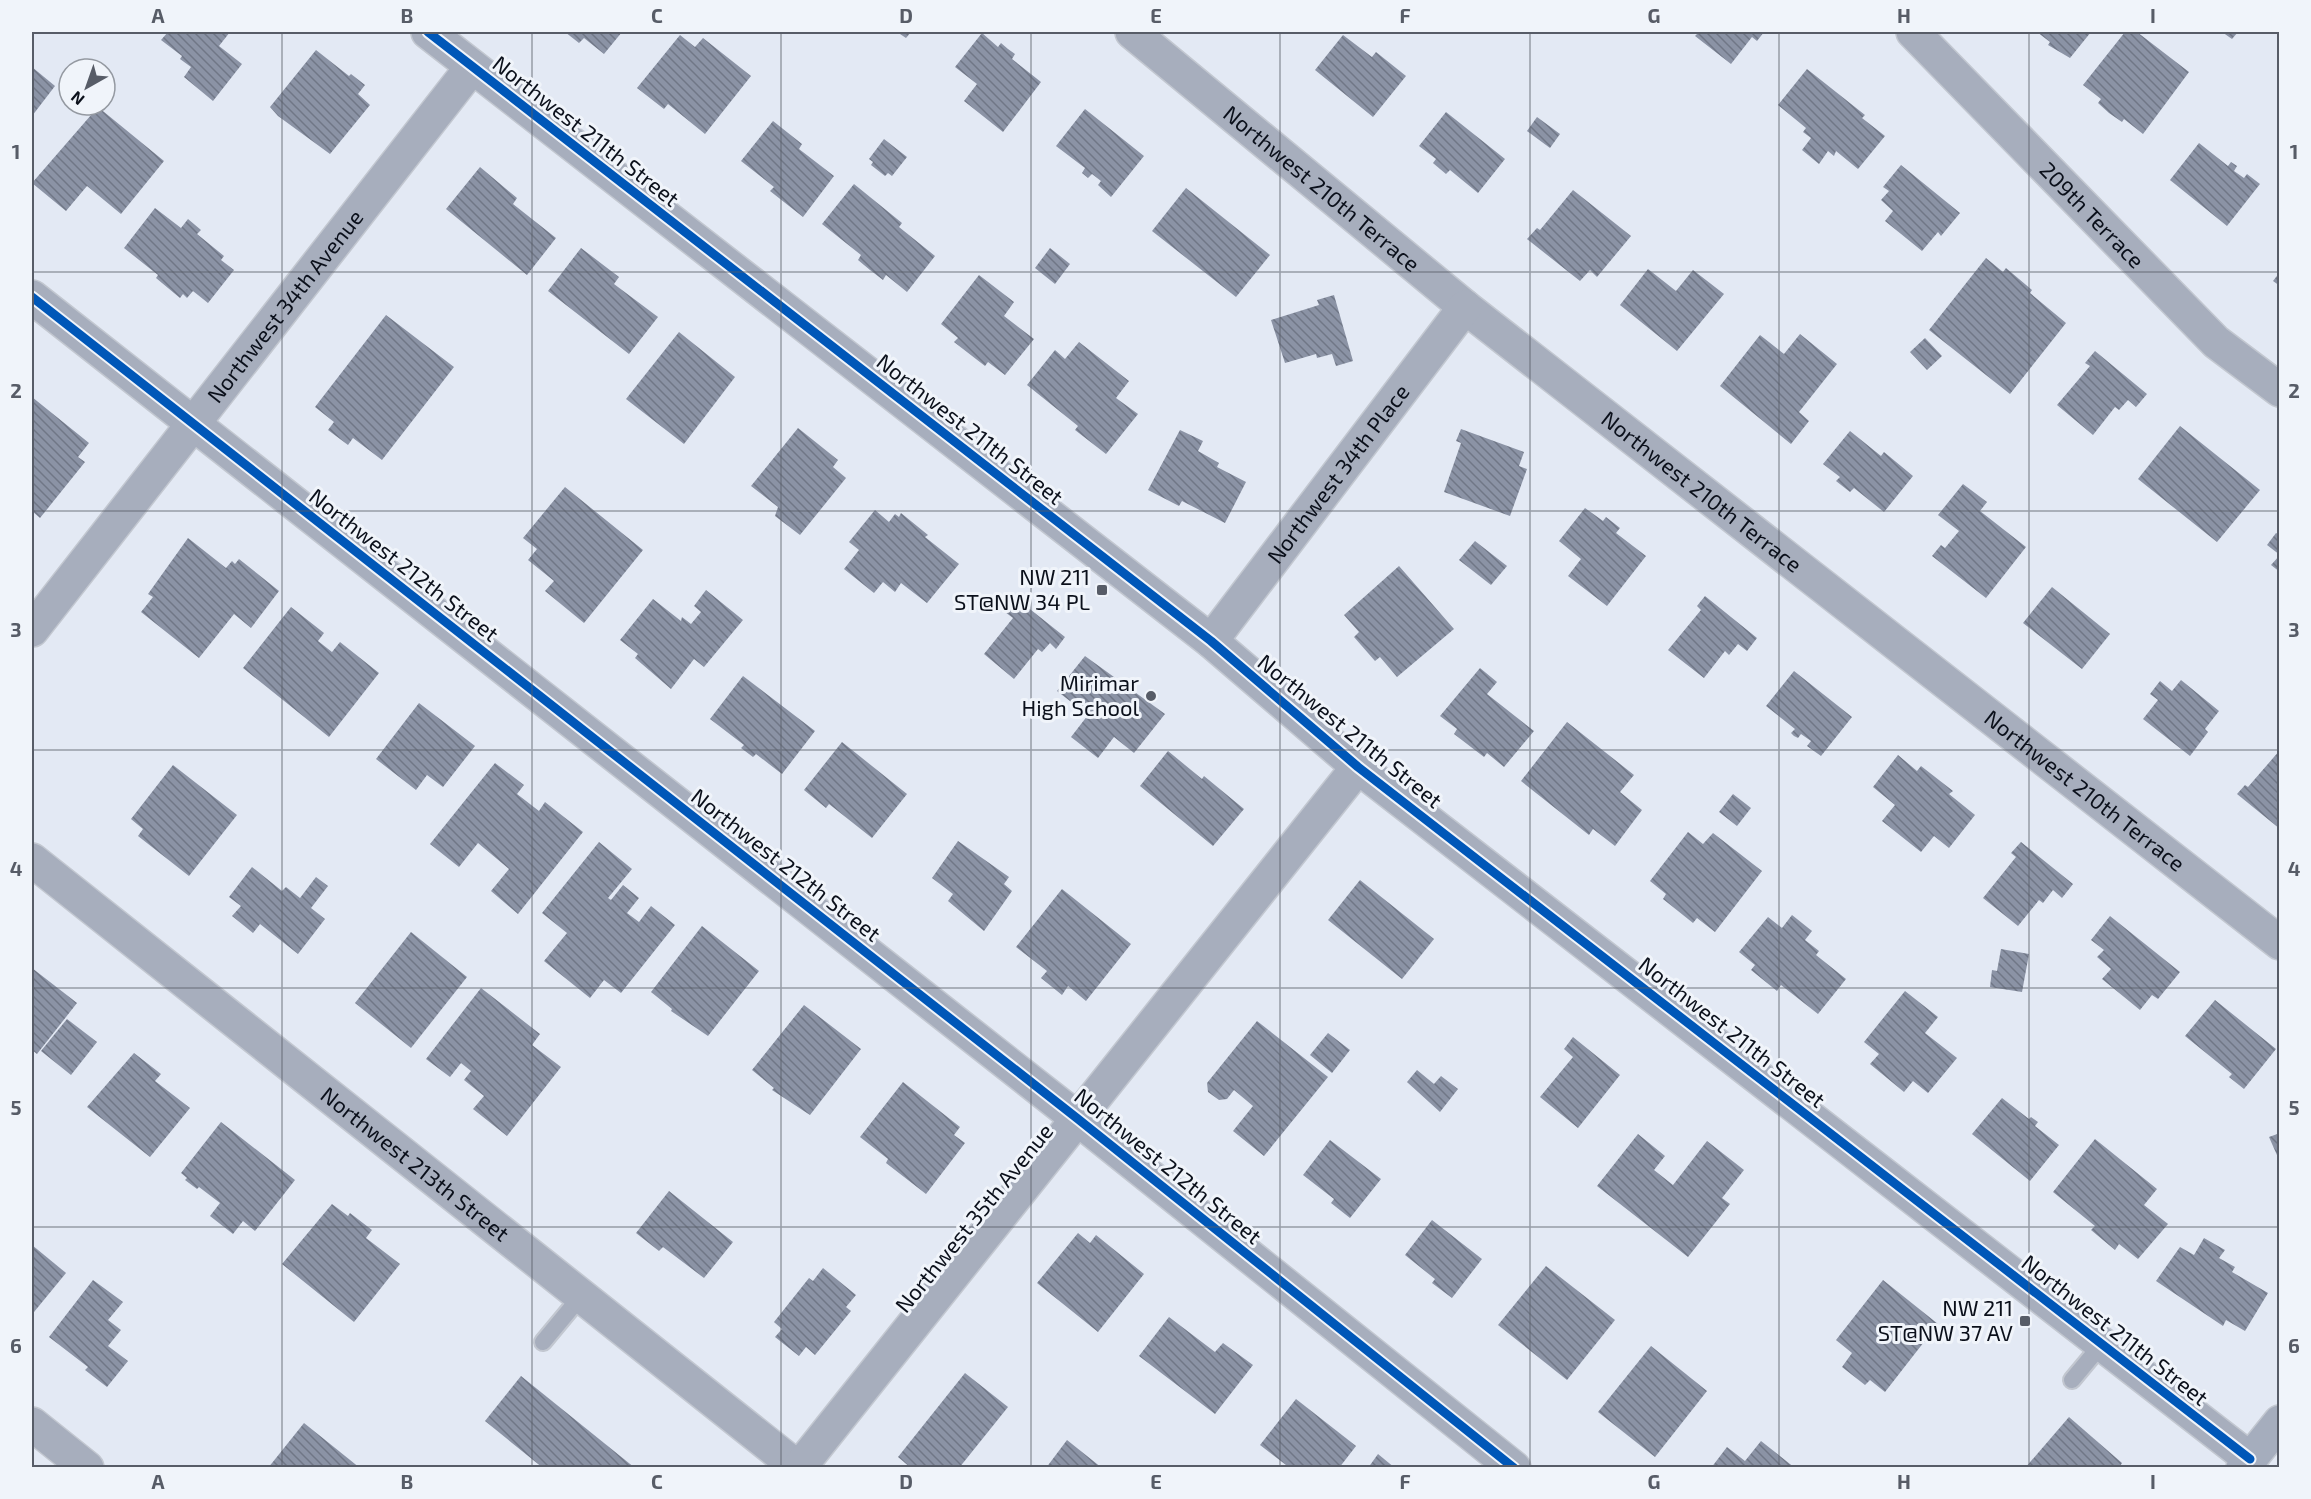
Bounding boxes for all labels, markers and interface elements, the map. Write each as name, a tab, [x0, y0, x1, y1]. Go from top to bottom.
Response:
text: A	[151, 3, 165, 27]
text: B	[401, 3, 413, 27]
text: C	[651, 3, 663, 27]
text: D	[899, 3, 913, 27]
text: E	[1150, 3, 1162, 27]
text: F	[1399, 3, 1411, 27]
text: G	[1648, 3, 1660, 27]
text: H	[1897, 3, 1911, 27]
text: I	[2150, 3, 2156, 27]
street label: Northwest 211th Street	[488, 49, 685, 211]
north arrow	[57, 57, 117, 117]
text: N	[67, 88, 88, 110]
street label: Northwest 210th Terrace	[1219, 99, 1426, 276]
text: 1	[12, 139, 20, 163]
text: 1	[2290, 139, 2298, 163]
street label: 209th Terrace	[2035, 156, 2150, 273]
street label: Northwest 34th Avenue	[201, 204, 368, 407]
street label: Northwest 211th Street	[872, 347, 1069, 509]
text: 2	[10, 378, 22, 402]
street label: Northwest 34th Place	[1261, 378, 1414, 568]
text: 2	[2288, 378, 2300, 402]
street label: Northwest 210th Terrace	[1597, 405, 1807, 577]
street label: Northwest 212th Street	[305, 482, 504, 646]
place label: NW 211 ST@NW 34 PL	[954, 563, 1090, 614]
marker: NW 211 ST@NW 34 PL	[1095, 583, 1109, 597]
text: 3	[10, 617, 22, 641]
text: 3	[2288, 617, 2300, 641]
street label: Northwest 211th Street	[1253, 648, 1448, 813]
place label: Mirimar High School	[1021, 669, 1139, 720]
marker: Mirimar High School	[1144, 689, 1158, 703]
street label: Northwest 210th Terrace	[1980, 704, 2191, 876]
street label: Northwest 212th Street	[687, 782, 886, 946]
text: 4	[10, 856, 23, 880]
text: 4	[2288, 856, 2301, 880]
street label: Northwest 211th Street	[1634, 950, 1831, 1112]
street label: Northwest 213th Street	[316, 1081, 515, 1246]
street label: Northwest 212th Street	[1070, 1082, 1267, 1249]
text: 5	[10, 1095, 22, 1119]
text: 5	[2288, 1095, 2300, 1119]
street label: Northwest 35th Avenue	[889, 1118, 1057, 1317]
street label: Northwest 211th Street	[2017, 1248, 2214, 1410]
place label: NW 211 ST@NW 37 AV	[1878, 1294, 2014, 1345]
marker: NW 211 ST@NW 37 AV	[2018, 1314, 2032, 1328]
text: 6	[10, 1333, 22, 1357]
text: 6	[2288, 1333, 2300, 1357]
text: A	[151, 1469, 165, 1493]
text: B	[401, 1469, 413, 1493]
text: C	[651, 1469, 663, 1493]
text: D	[899, 1469, 913, 1493]
text: E	[1150, 1469, 1162, 1493]
text: F	[1399, 1469, 1411, 1493]
text: G	[1648, 1469, 1660, 1493]
text: H	[1897, 1469, 1911, 1493]
text: I	[2150, 1469, 2156, 1493]

